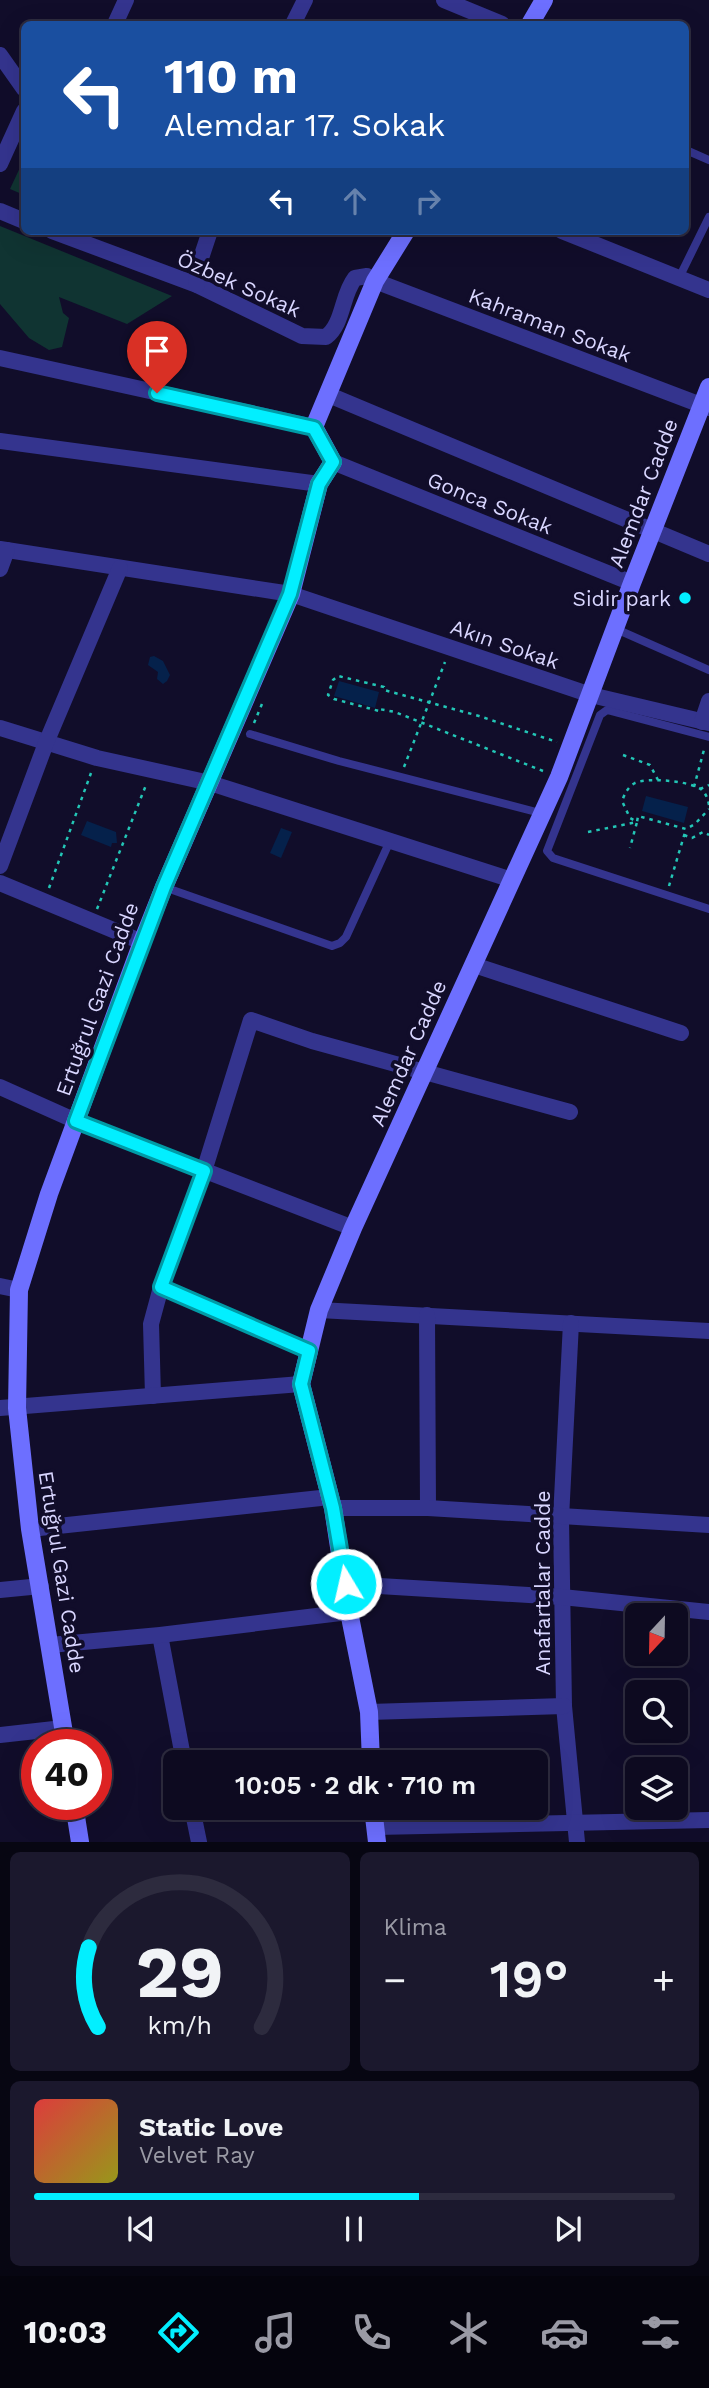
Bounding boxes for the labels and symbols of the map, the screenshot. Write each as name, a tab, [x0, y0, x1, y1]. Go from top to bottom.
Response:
street label: Özbek Sokak	[174, 246, 305, 322]
street label: Kahraman Sokak	[465, 282, 635, 368]
pin	[127, 321, 187, 393]
street label: Alemdar Cadde	[603, 415, 683, 571]
street label: Gonca Sokak	[424, 467, 556, 539]
place label: Sidir park	[573, 586, 671, 611]
marker: Sidir park	[677, 590, 693, 606]
street label: Akın Sokak	[447, 614, 563, 674]
street label: Ertuğrul Gazi Cadde	[50, 899, 144, 1099]
street label: Alemdar Cadde	[365, 976, 451, 1130]
street label: Ertuğrul Gazi Cadde	[34, 1469, 90, 1675]
street label: Anafartalar Cadde	[530, 1490, 555, 1676]
position arrow	[309, 1547, 383, 1621]
north arrow	[625, 1603, 688, 1666]
speed limit sign: 40	[21, 1729, 112, 1820]

